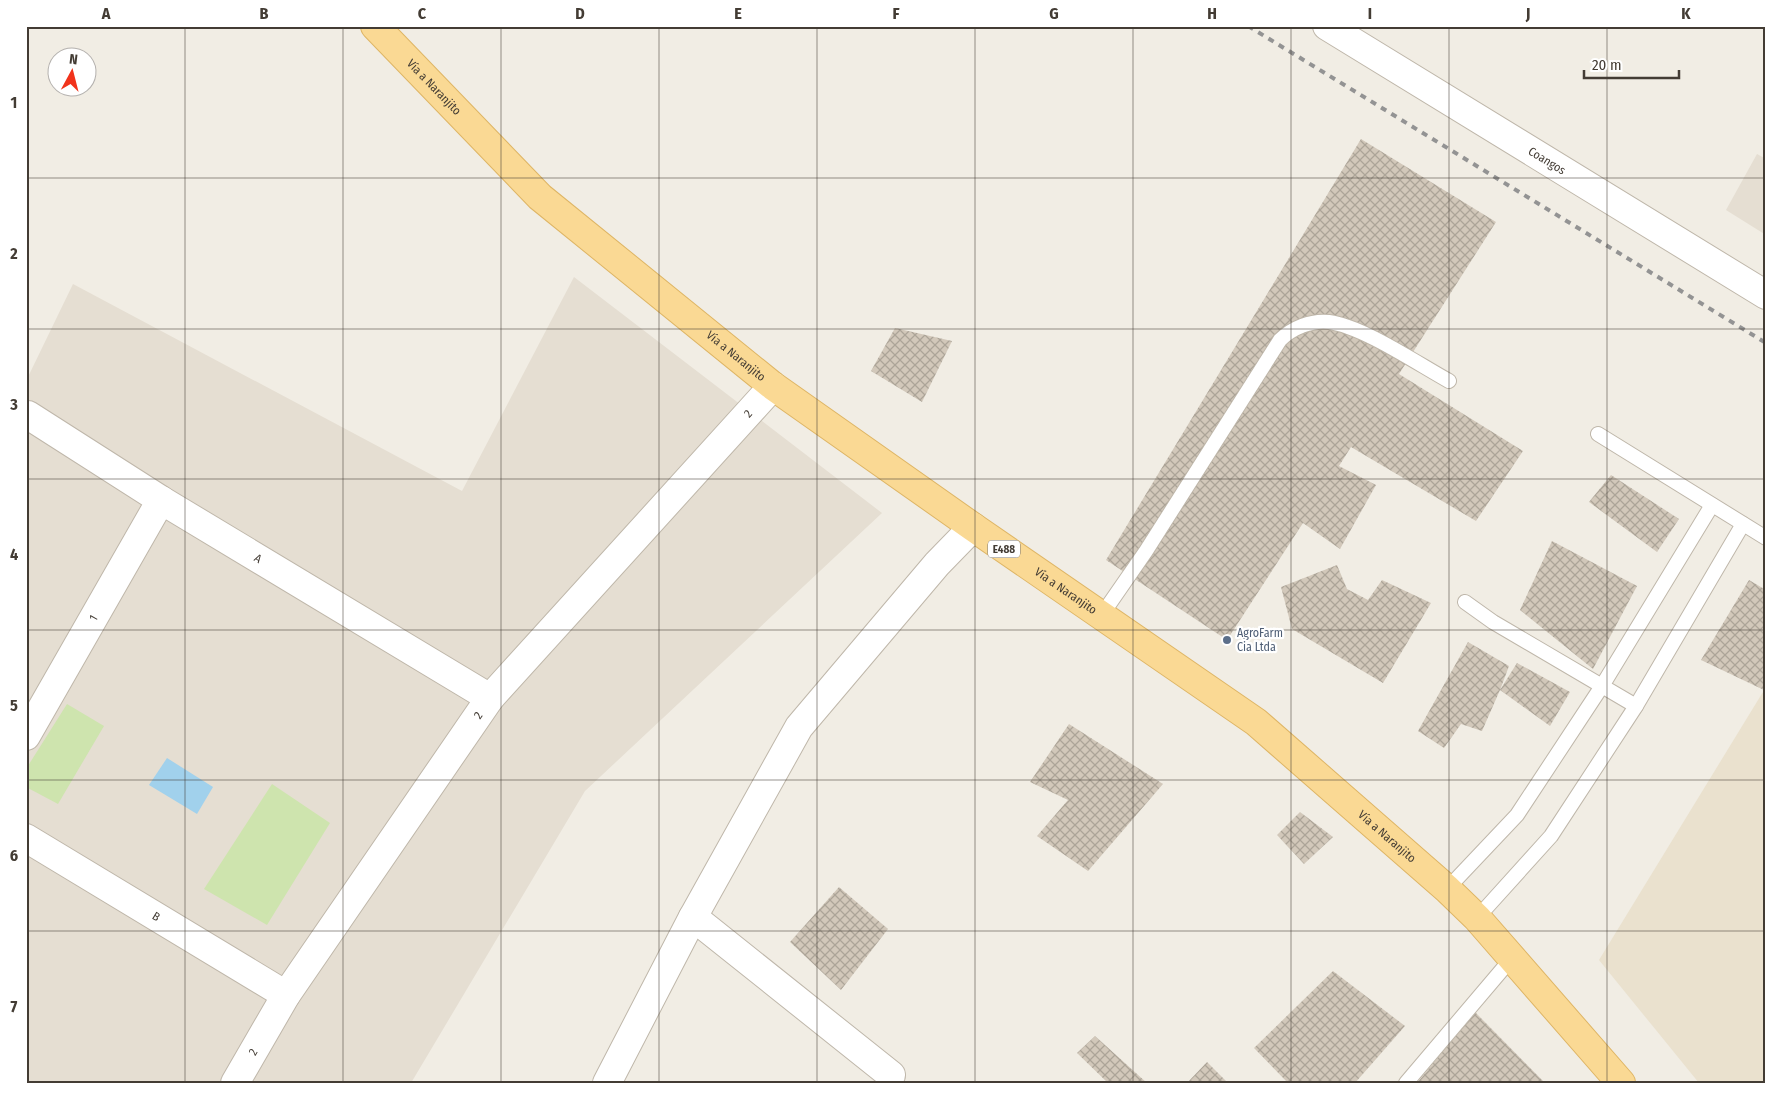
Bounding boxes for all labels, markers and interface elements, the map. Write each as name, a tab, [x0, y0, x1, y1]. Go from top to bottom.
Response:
text: A	[101, 4, 111, 23]
text: B	[260, 4, 269, 23]
text: C	[418, 4, 427, 23]
text: D	[575, 4, 585, 23]
text: E	[734, 4, 742, 23]
text: F	[892, 4, 900, 23]
text: G	[1049, 4, 1059, 23]
text: H	[1207, 4, 1217, 23]
text: I	[1368, 4, 1372, 23]
text: J	[1525, 4, 1530, 23]
text: K	[1681, 4, 1691, 23]
north arrow	[48, 48, 98, 98]
scale bar	[1584, 48, 1680, 80]
text: N	[68, 51, 79, 69]
street label: Vía a Naranjito	[404, 56, 464, 118]
text: 20 m	[1592, 56, 1622, 74]
text: 1	[11, 93, 17, 112]
street label: Coangos	[1526, 144, 1568, 178]
text: 2	[9, 244, 18, 263]
street label: Vía a Naranjito	[704, 328, 768, 384]
text: 3	[9, 395, 18, 414]
street label: 2	[741, 407, 755, 420]
road number: E488	[988, 540, 1020, 558]
text: 4	[10, 545, 18, 564]
street label: A	[252, 551, 265, 566]
street label: Vía a Naranjito	[1032, 565, 1099, 617]
street label: 1	[86, 612, 101, 623]
place label: AgroFarm Cia Ltda	[1237, 626, 1283, 654]
marker: AgroFarm Cia Ltda	[1221, 634, 1233, 646]
text: 5	[10, 696, 18, 715]
street label: 2	[471, 709, 485, 721]
street label: Vía a Naranjito	[1355, 808, 1419, 866]
text: 6	[10, 846, 18, 865]
street label: B	[150, 909, 163, 924]
text: 7	[11, 997, 18, 1016]
street label: 2	[246, 1046, 260, 1058]

